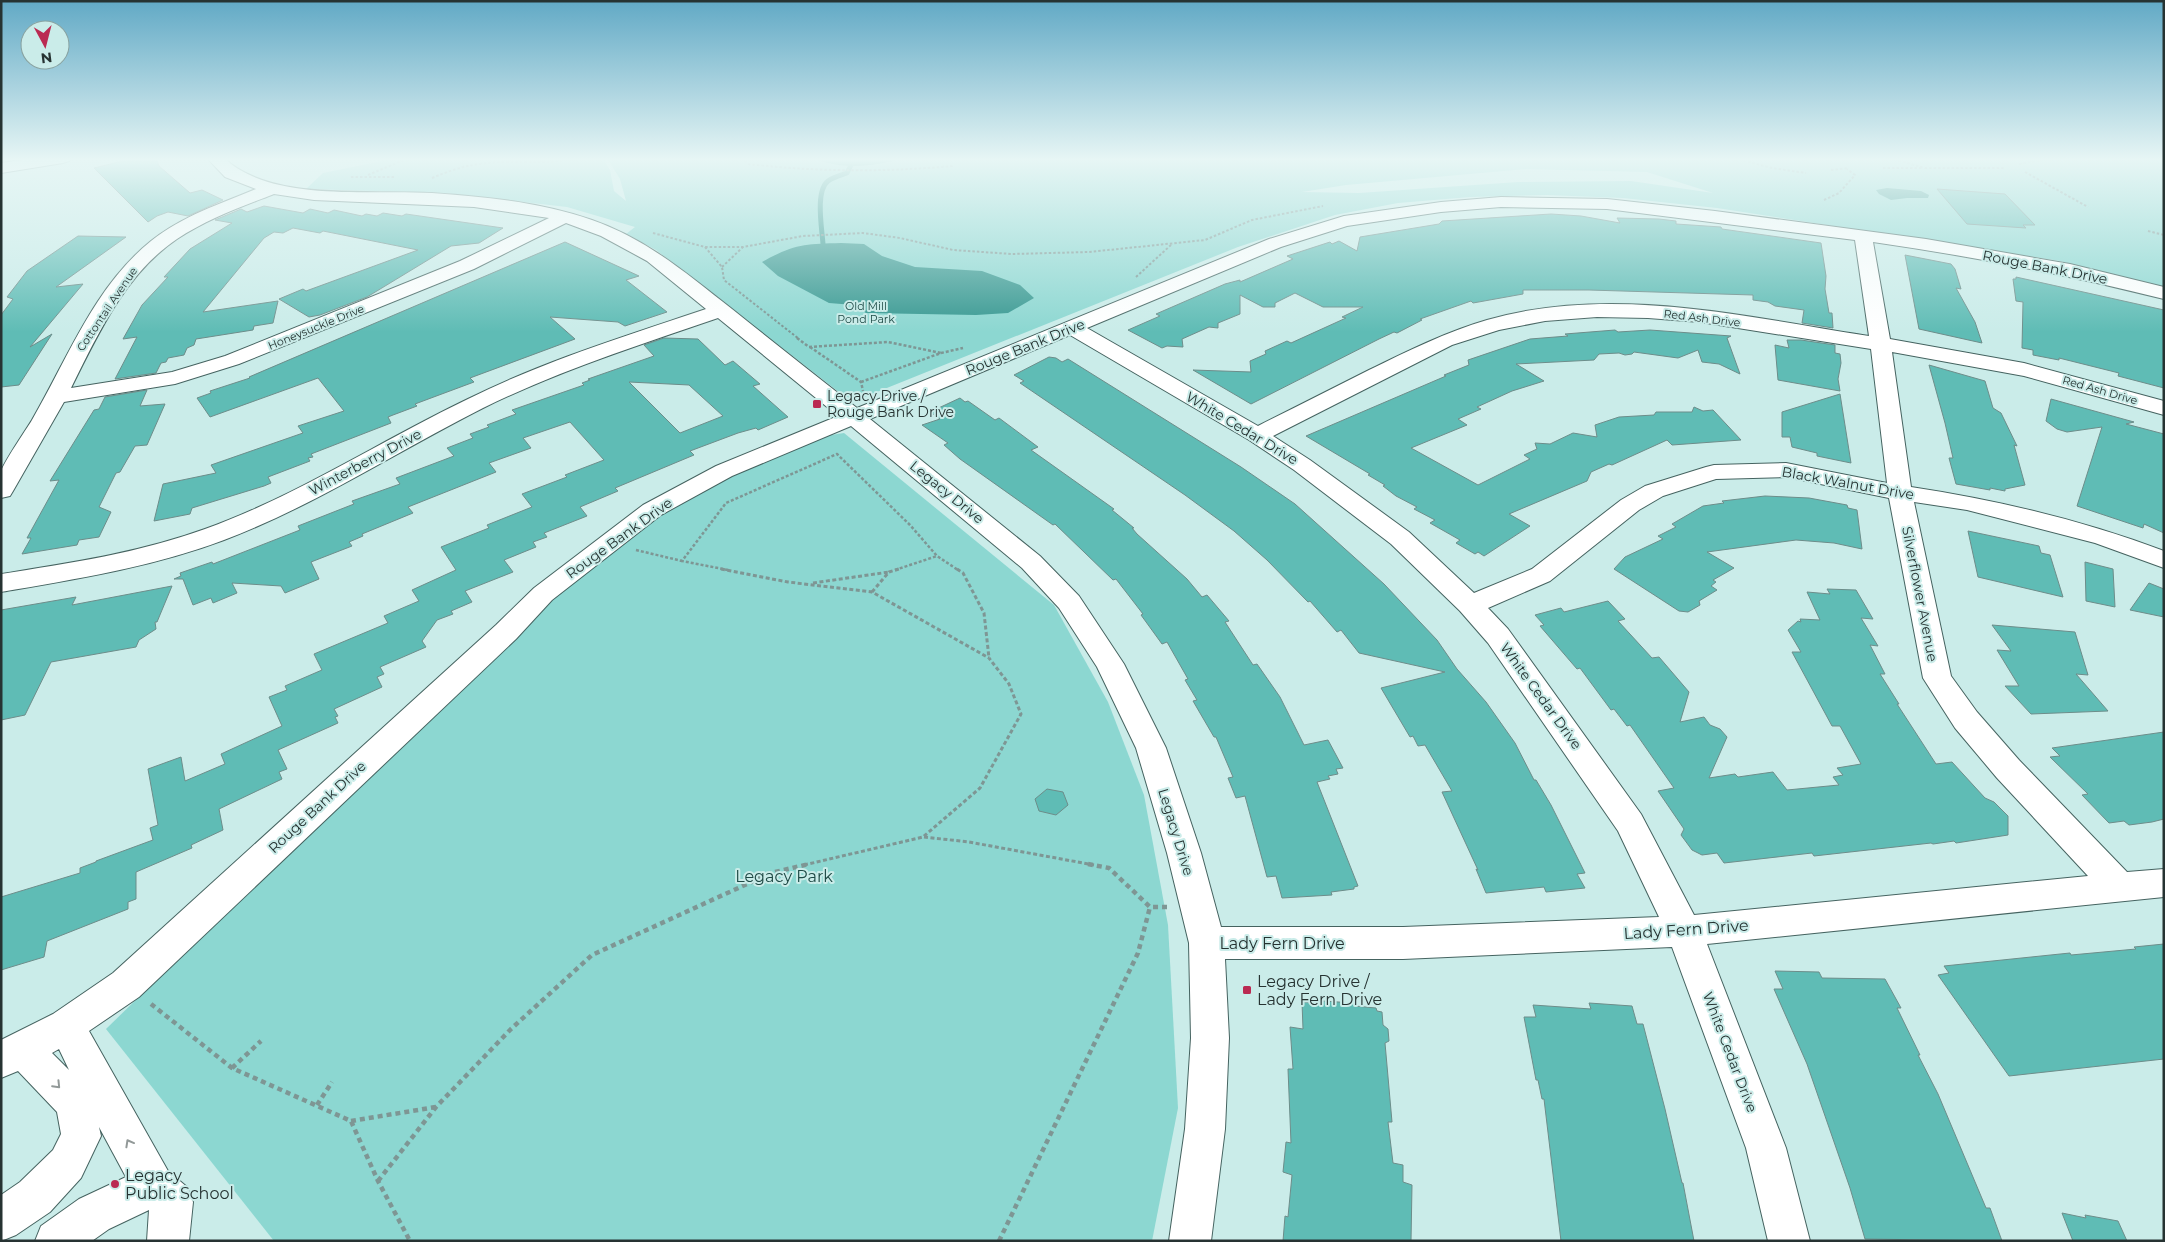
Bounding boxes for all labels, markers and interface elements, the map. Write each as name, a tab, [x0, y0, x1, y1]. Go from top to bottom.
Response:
north arrow	[20, 20, 70, 70]
text: N	[40, 48, 53, 68]
street label: Rouge Bank Drive	[1981, 246, 2109, 288]
street label: Cottontail Avenue	[74, 264, 141, 354]
park label: Old Mill Pond Park	[837, 299, 895, 326]
street label: Honeysuckle Drive	[266, 301, 366, 353]
street label: Red Ash Drive	[1663, 306, 1742, 330]
street label: Rouge Bank Drive	[963, 315, 1087, 379]
street label: Red Ash Drive	[2061, 373, 2139, 407]
place label: Legacy Drive / Rouge Bank Drive	[827, 387, 954, 421]
street label: White Cedar Drive	[1183, 387, 1301, 469]
marker: Legacy Drive / Rouge Bank Drive	[811, 398, 823, 410]
street label: Winterberry Drive	[306, 425, 424, 499]
street label: Legacy Drive	[906, 457, 988, 527]
street label: Black Walnut Drive	[1780, 462, 1916, 504]
street label: Rouge Bank Drive	[562, 493, 676, 583]
street label: Silverflower Avenue	[1898, 525, 1942, 663]
street label: White Cedar Drive	[1496, 639, 1586, 753]
street label: Rouge Bank Drive	[264, 757, 370, 857]
street label: Legacy Drive	[1154, 786, 1198, 878]
park label: Legacy Park	[735, 867, 833, 886]
street label: Lady Fern Drive	[1623, 916, 1749, 943]
street label: Lady Fern Drive	[1219, 934, 1345, 953]
place label: Legacy Drive / Lady Fern Drive	[1257, 972, 1382, 1009]
marker: Legacy Drive / Lady Fern Drive	[1241, 984, 1253, 996]
street label: White Cedar Drive	[1699, 989, 1761, 1115]
one-way arrow	[51, 1079, 60, 1088]
one-way arrow	[126, 1139, 136, 1148]
place label: Legacy Public School	[125, 1166, 234, 1203]
marker: Legacy Public School	[109, 1178, 121, 1190]

